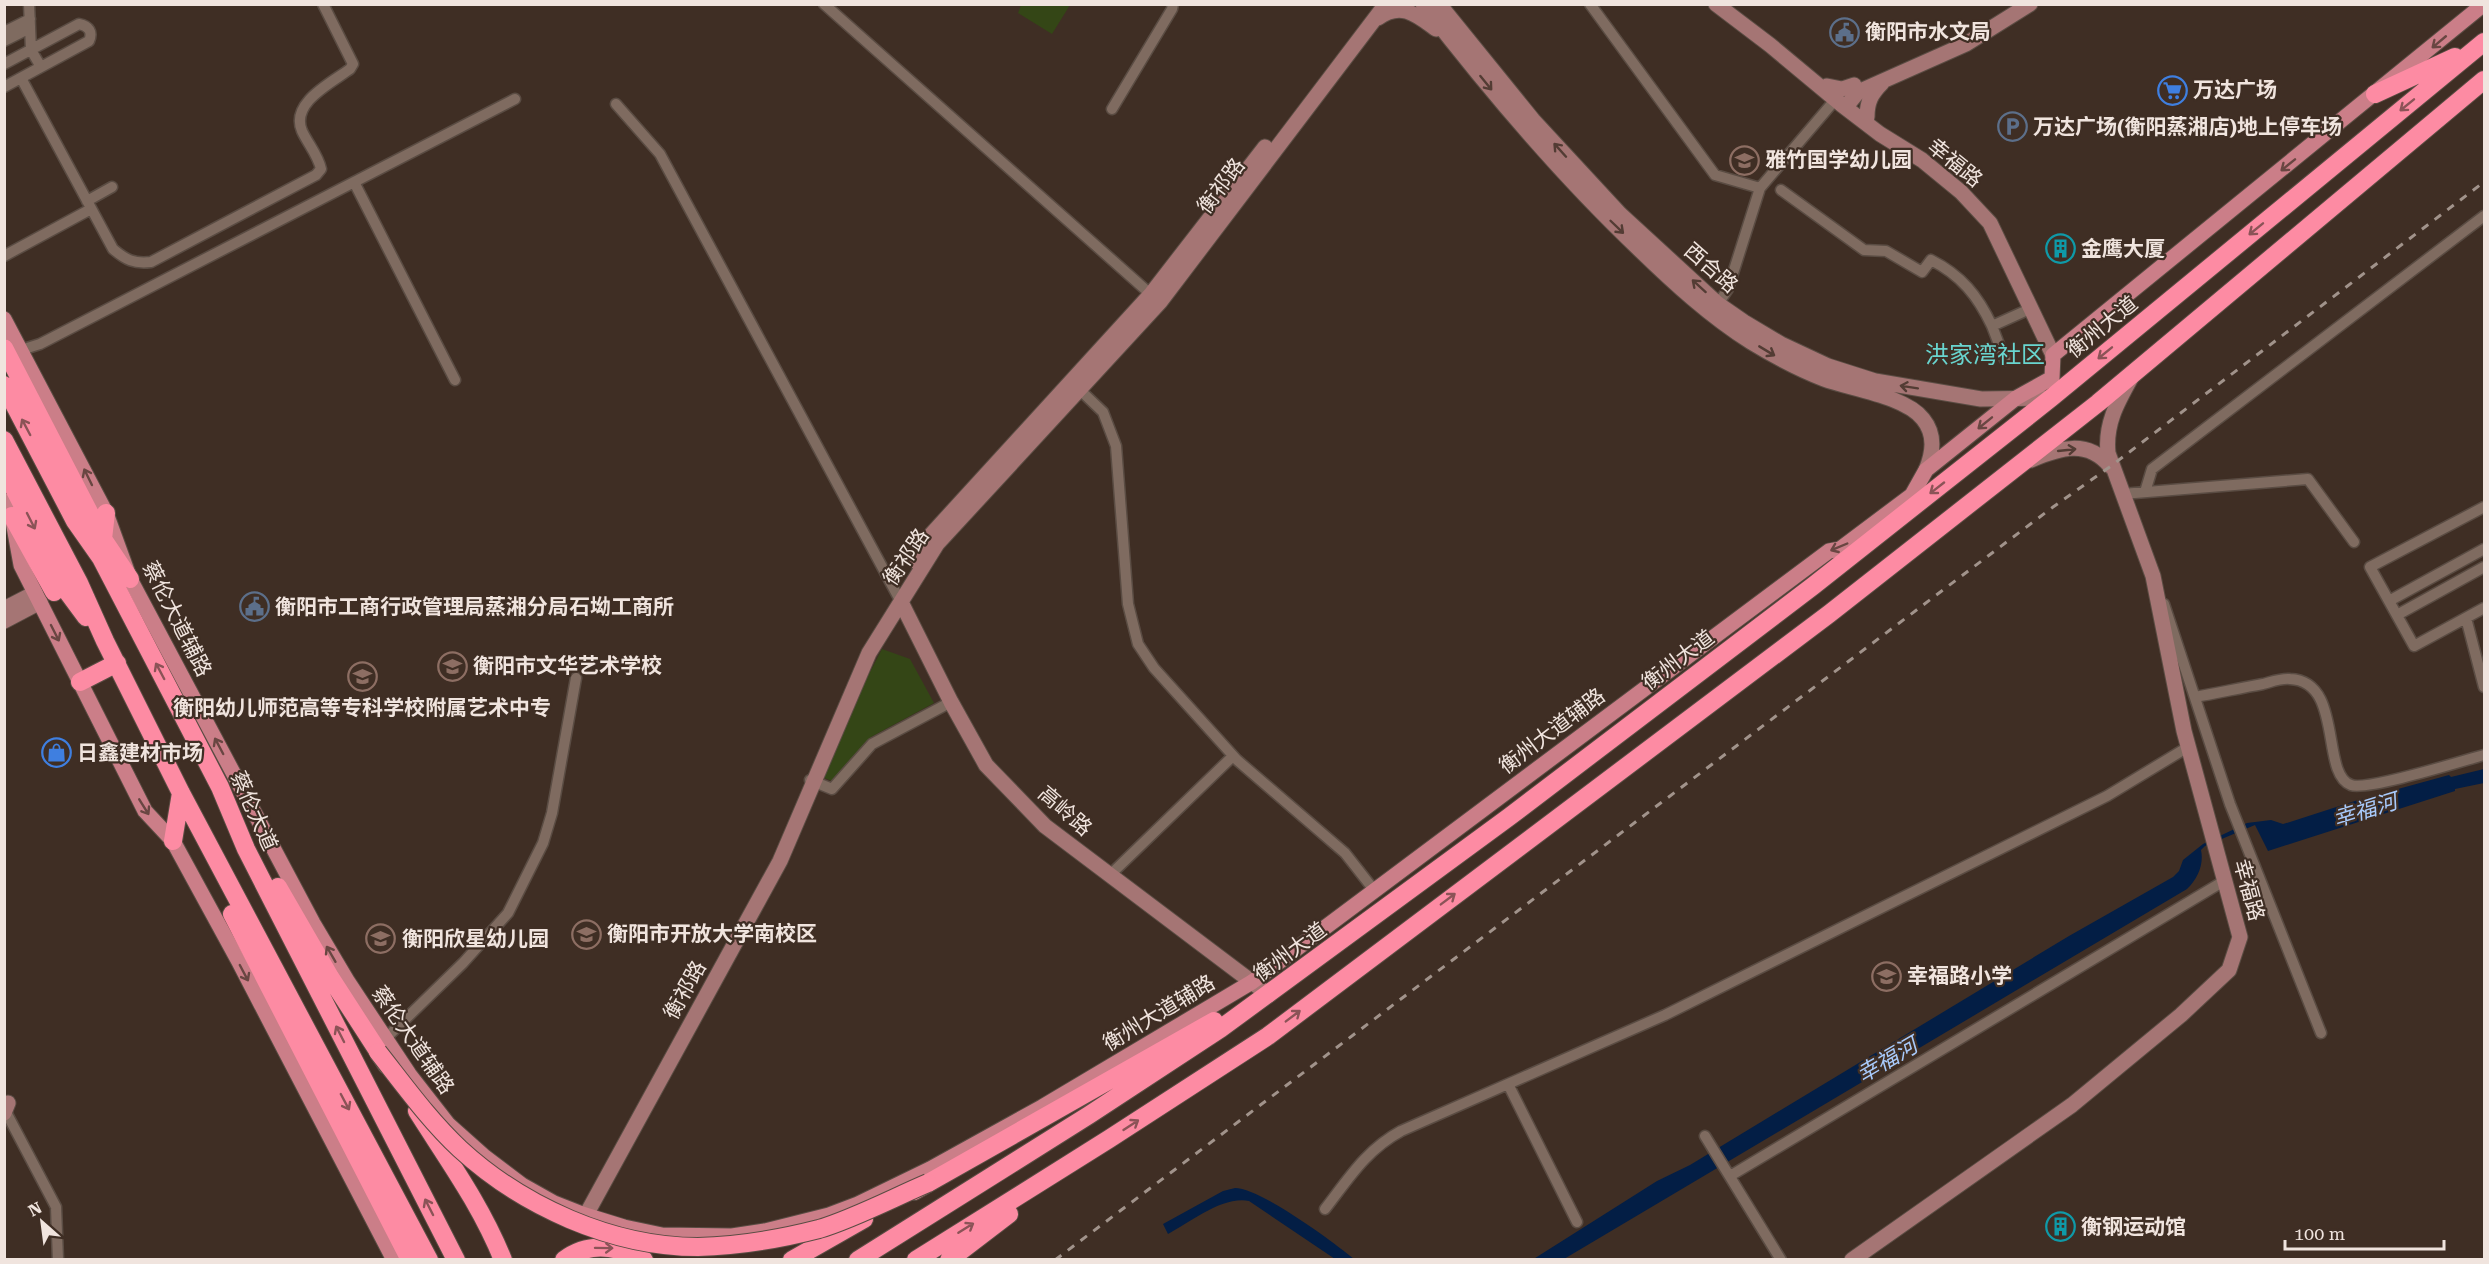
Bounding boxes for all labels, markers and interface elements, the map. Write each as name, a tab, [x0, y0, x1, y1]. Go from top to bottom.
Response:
public building icon: 衡阳市水文局	[1828, 16, 1860, 48]
place label: 衡阳市水文局	[1865, 20, 1991, 44]
one-way arrow	[2431, 35, 2447, 48]
supermarket icon: 万达广场	[2156, 74, 2188, 106]
one-way arrow	[1479, 75, 1492, 91]
place label: 万达广场	[2193, 78, 2277, 102]
one-way arrow	[2399, 99, 2415, 112]
parking icon: 万达广场(衡阳蒸湘店)地上停车场	[1996, 111, 2028, 143]
place label: 万达广场(衡阳蒸湘店)地上停车场	[2033, 115, 2342, 139]
street label: 幸福路	[1923, 134, 1987, 192]
one-way arrow	[1553, 142, 1567, 157]
school or university icon: 雅竹国学幼儿园	[1728, 144, 1760, 176]
place label: 雅竹国学幼儿园	[1765, 148, 1912, 172]
street label: 衡祁路	[1192, 154, 1250, 218]
one-way arrow	[2280, 159, 2296, 172]
one-way arrow	[1609, 220, 1624, 235]
one-way arrow	[2249, 222, 2264, 236]
building icon: 金鹰大厦	[2044, 233, 2076, 265]
place label: 金鹰大厦	[2081, 237, 2165, 261]
street label: 西合路	[1679, 238, 1743, 298]
one-way arrow	[1691, 279, 1706, 293]
street label: 衡州大道	[2062, 291, 2142, 363]
district label: 洪家湾社区	[1925, 341, 2045, 369]
one-way arrow	[1758, 346, 1775, 358]
one-way arrow	[2098, 346, 2114, 359]
one-way arrow	[1900, 381, 1920, 392]
one-way arrow	[1978, 416, 1994, 429]
one-way arrow	[20, 419, 32, 436]
one-way arrow	[2057, 444, 2077, 455]
one-way arrow	[81, 468, 93, 486]
one-way arrow	[1929, 481, 1945, 494]
one-way arrow	[26, 512, 37, 530]
street label: 衡祁路	[878, 524, 934, 590]
one-way arrow	[1830, 542, 1848, 553]
street label: 蔡伦大道辅路	[138, 557, 216, 681]
public building icon: 衡阳市工商行政管理局蒸湘分局石坳工商所	[238, 591, 270, 623]
place label: 衡阳市工商行政管理局蒸湘分局石坳工商所	[275, 595, 674, 619]
one-way arrow	[50, 624, 62, 642]
street label: 衡州大道	[1637, 625, 1719, 695]
school or university icon: 衡阳市文华艺术学校	[436, 650, 468, 682]
place label: 衡阳市文华艺术学校	[473, 654, 662, 678]
school or university icon: 衡阳幼儿师范高等专科学校附属艺术中专	[346, 661, 378, 693]
one-way arrow	[154, 663, 165, 681]
street label: 衡州大道辅路	[1494, 684, 1610, 778]
place label: 衡阳幼儿师范高等专科学校附属艺术中专	[173, 696, 551, 720]
shop icon: 日鑫建材市场	[40, 737, 72, 769]
one-way arrow	[213, 737, 224, 755]
place label: 日鑫建材市场	[77, 741, 203, 765]
street label: 蔡伦大道	[226, 768, 282, 854]
street label: 高岭路	[1033, 781, 1097, 841]
water label: 幸福河	[2330, 787, 2404, 832]
one-way arrow	[138, 798, 150, 815]
street label: 幸福路	[2229, 856, 2269, 924]
one-way arrow	[1440, 893, 1456, 905]
school or university icon: 衡阳市开放大学南校区	[570, 918, 602, 950]
street label: 衡州大道	[1249, 918, 1331, 986]
place label: 衡阳市开放大学南校区	[607, 922, 817, 946]
school or university icon: 衡阳欣星幼儿园	[365, 923, 397, 955]
place label: 衡阳欣星幼儿园	[402, 927, 549, 951]
one-way arrow	[325, 946, 337, 963]
street label: 衡祁路	[659, 957, 711, 1023]
school or university icon: 幸福路小学	[1870, 960, 1902, 992]
one-way arrow	[239, 964, 251, 982]
place label: 幸福路小学	[1907, 964, 2012, 988]
street label: 衡州大道辅路	[1099, 970, 1219, 1056]
street label: 蔡伦大道辅路	[367, 982, 459, 1098]
one-way arrow	[1284, 1010, 1300, 1023]
one-way arrow	[334, 1025, 345, 1043]
water label: 幸福河	[1852, 1031, 1925, 1087]
one-way arrow	[340, 1092, 351, 1110]
one-way arrow	[1122, 1118, 1139, 1131]
north arrow	[12, 1192, 72, 1252]
text: N	[25, 1198, 45, 1220]
one-way arrow	[423, 1199, 434, 1217]
building icon: 衡钢运动馆	[2044, 1211, 2076, 1243]
scale bar	[2285, 1213, 2444, 1251]
place label: 衡钢运动馆	[2081, 1215, 2186, 1239]
one-way arrow	[957, 1222, 974, 1234]
text: 100 m	[2294, 1223, 2345, 1244]
one-way arrow	[593, 1242, 613, 1254]

